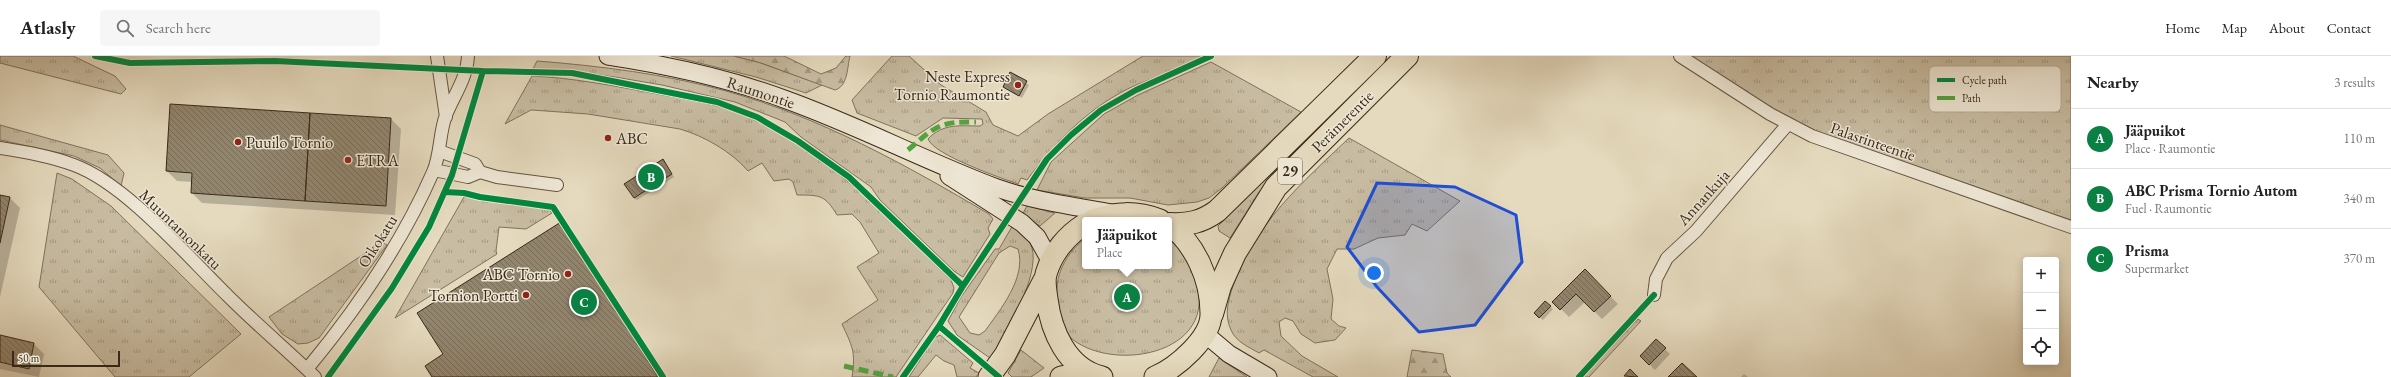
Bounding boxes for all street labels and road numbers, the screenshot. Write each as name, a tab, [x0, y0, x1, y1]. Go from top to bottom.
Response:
street label: Raumontie	[724, 72, 797, 113]
street label: Perämerentie	[1307, 86, 1378, 157]
street label: Palasrinteentie	[1828, 117, 1918, 166]
road number: 29	[1278, 158, 1302, 184]
street label: Annankuja	[1672, 164, 1735, 231]
street label: Muuntamonkatu	[135, 185, 227, 275]
street label: Oikokatu	[353, 210, 402, 272]

